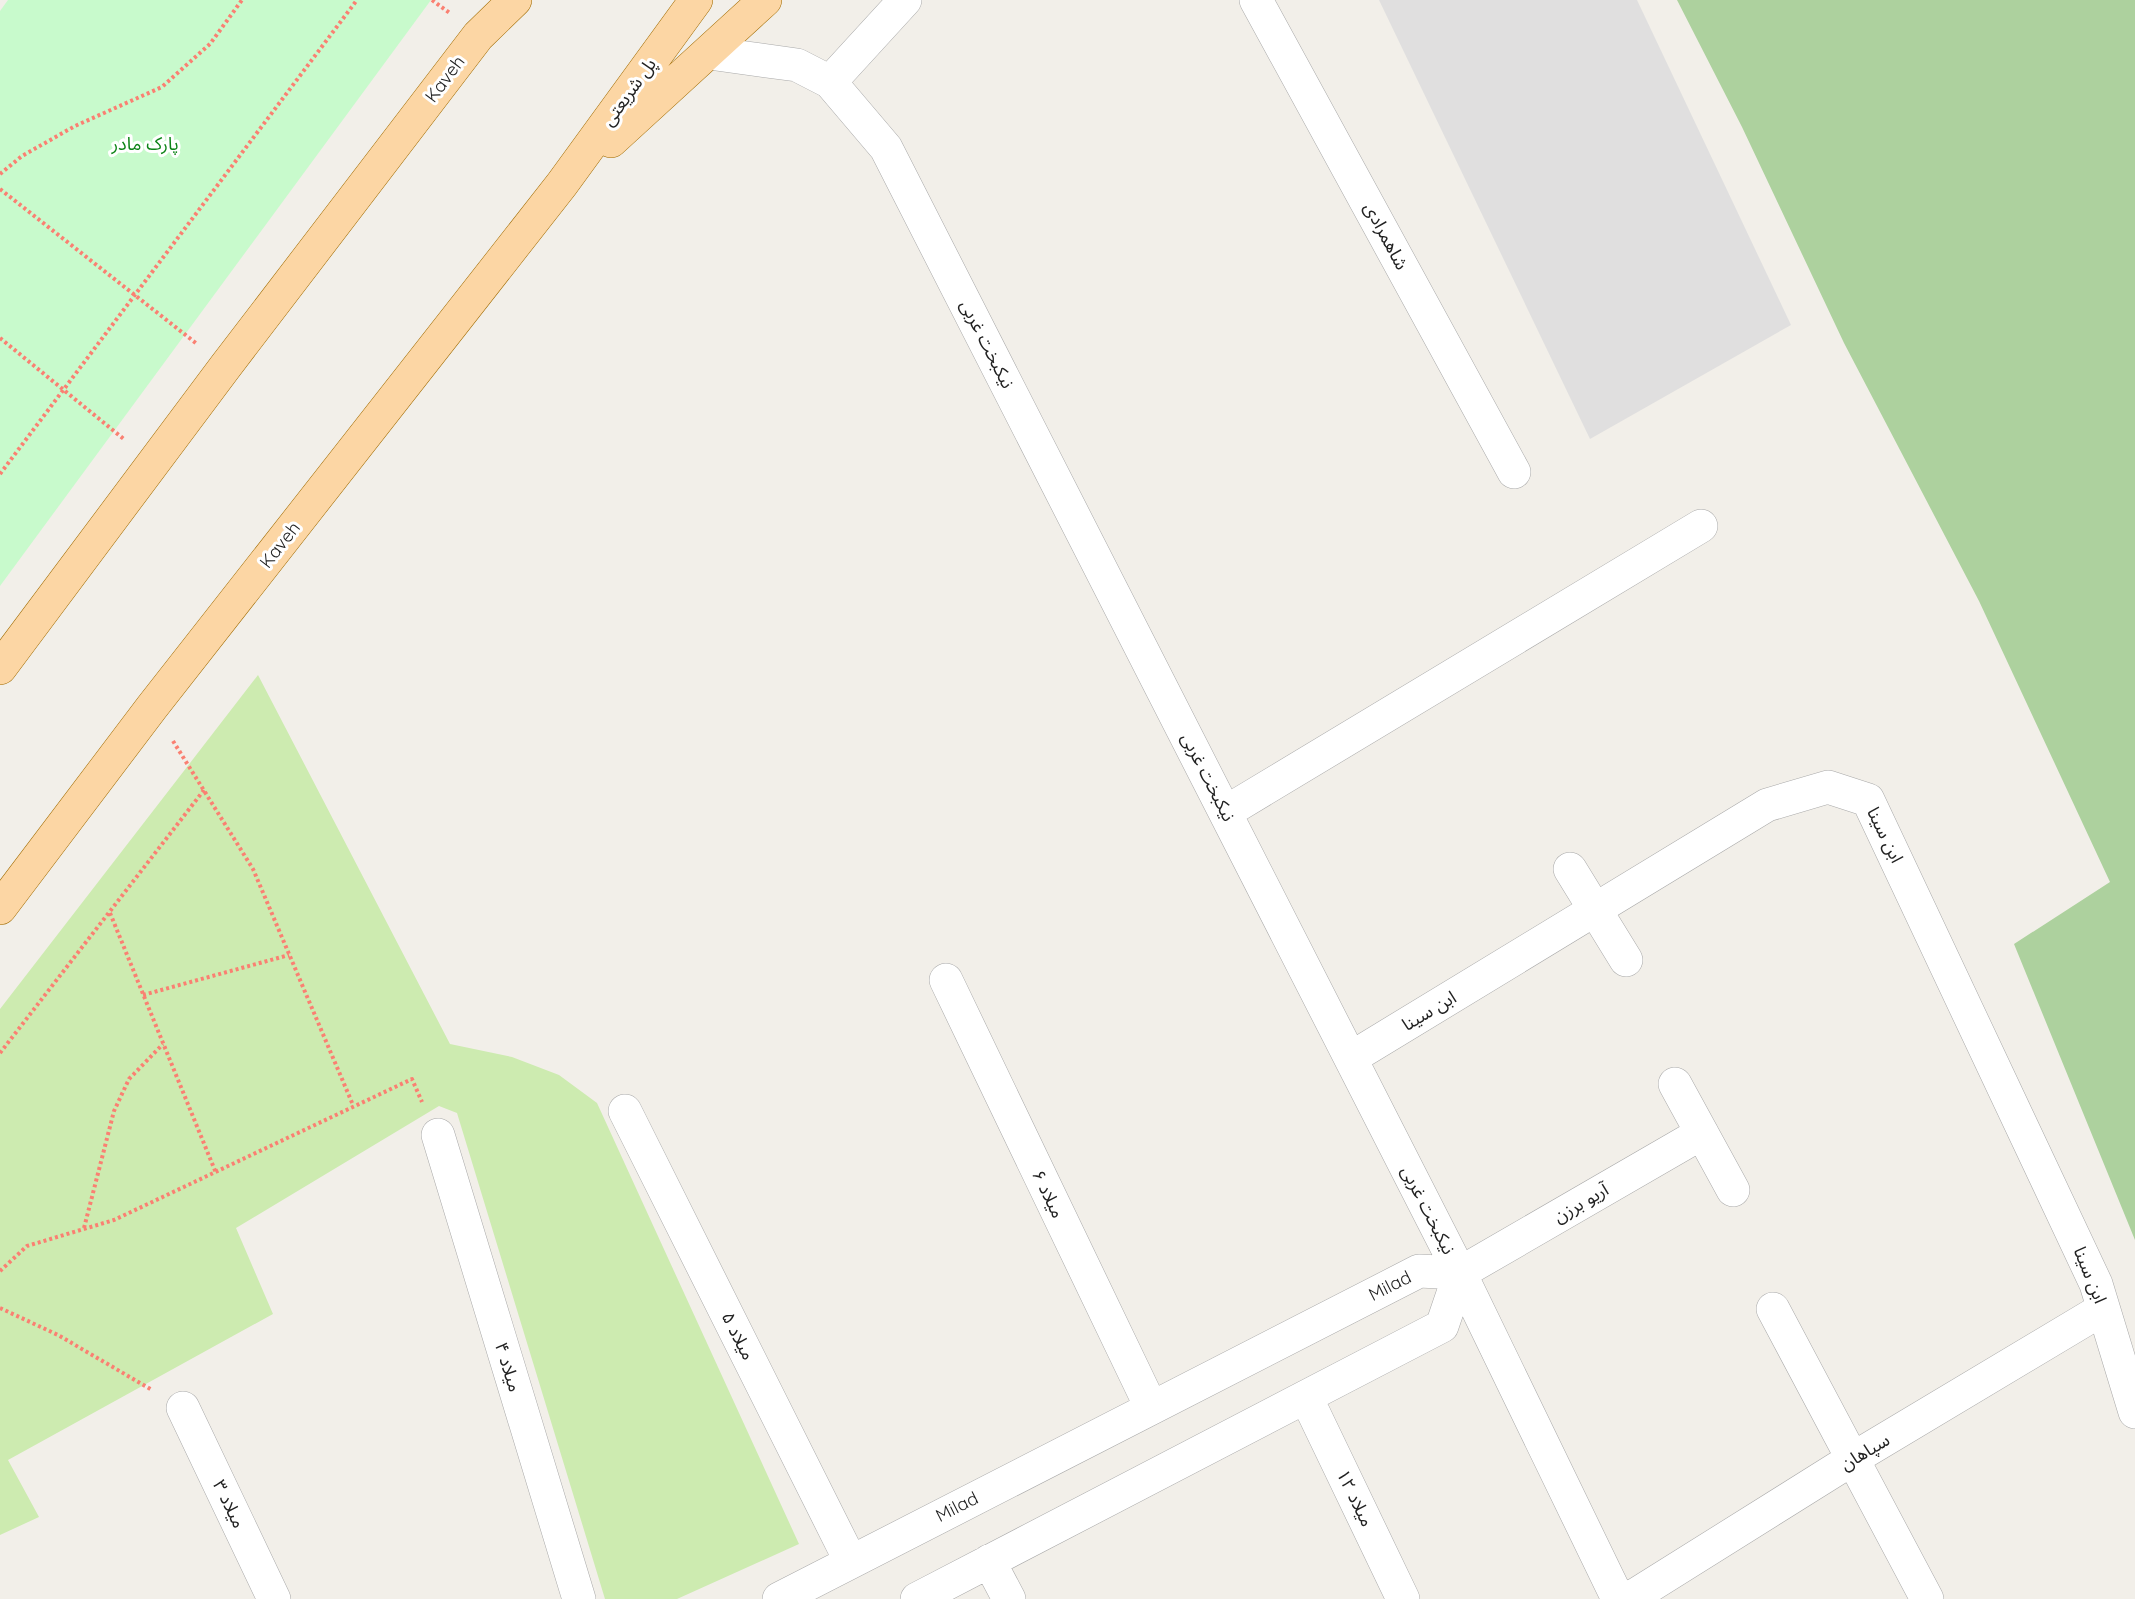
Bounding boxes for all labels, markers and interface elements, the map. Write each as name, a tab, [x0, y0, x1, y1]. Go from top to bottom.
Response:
street label: Kaveh	[420, 51, 470, 107]
street label: پل شریعتی	[596, 53, 661, 130]
park label: پارک مادر	[110, 132, 179, 155]
street label: شاهمرادی	[1359, 198, 1414, 274]
street label: نیکبخت غربی	[955, 295, 1020, 392]
street label: Kaveh	[254, 517, 305, 573]
street label: نیکبخت غربی	[1176, 728, 1241, 825]
street label: ابن سینا	[1862, 803, 1909, 867]
street label: ابن سینا	[1397, 985, 1460, 1036]
street label: نیکبخت غربی	[1396, 1161, 1461, 1258]
street label: میلاد ۶	[1027, 1166, 1070, 1222]
street label: آریو برزن	[1549, 1177, 1613, 1228]
street label: ابن سینا	[2069, 1243, 2112, 1307]
street label: Milad	[1365, 1265, 1415, 1306]
street label: میلاد ۵	[717, 1308, 760, 1364]
street label: میلاد ۴	[490, 1339, 527, 1394]
street label: سپاهان	[1836, 1428, 1894, 1475]
street label: میلاد ۱۲	[1332, 1465, 1379, 1530]
street label: میلاد ۳	[208, 1476, 251, 1532]
street label: Milad	[932, 1486, 982, 1527]

